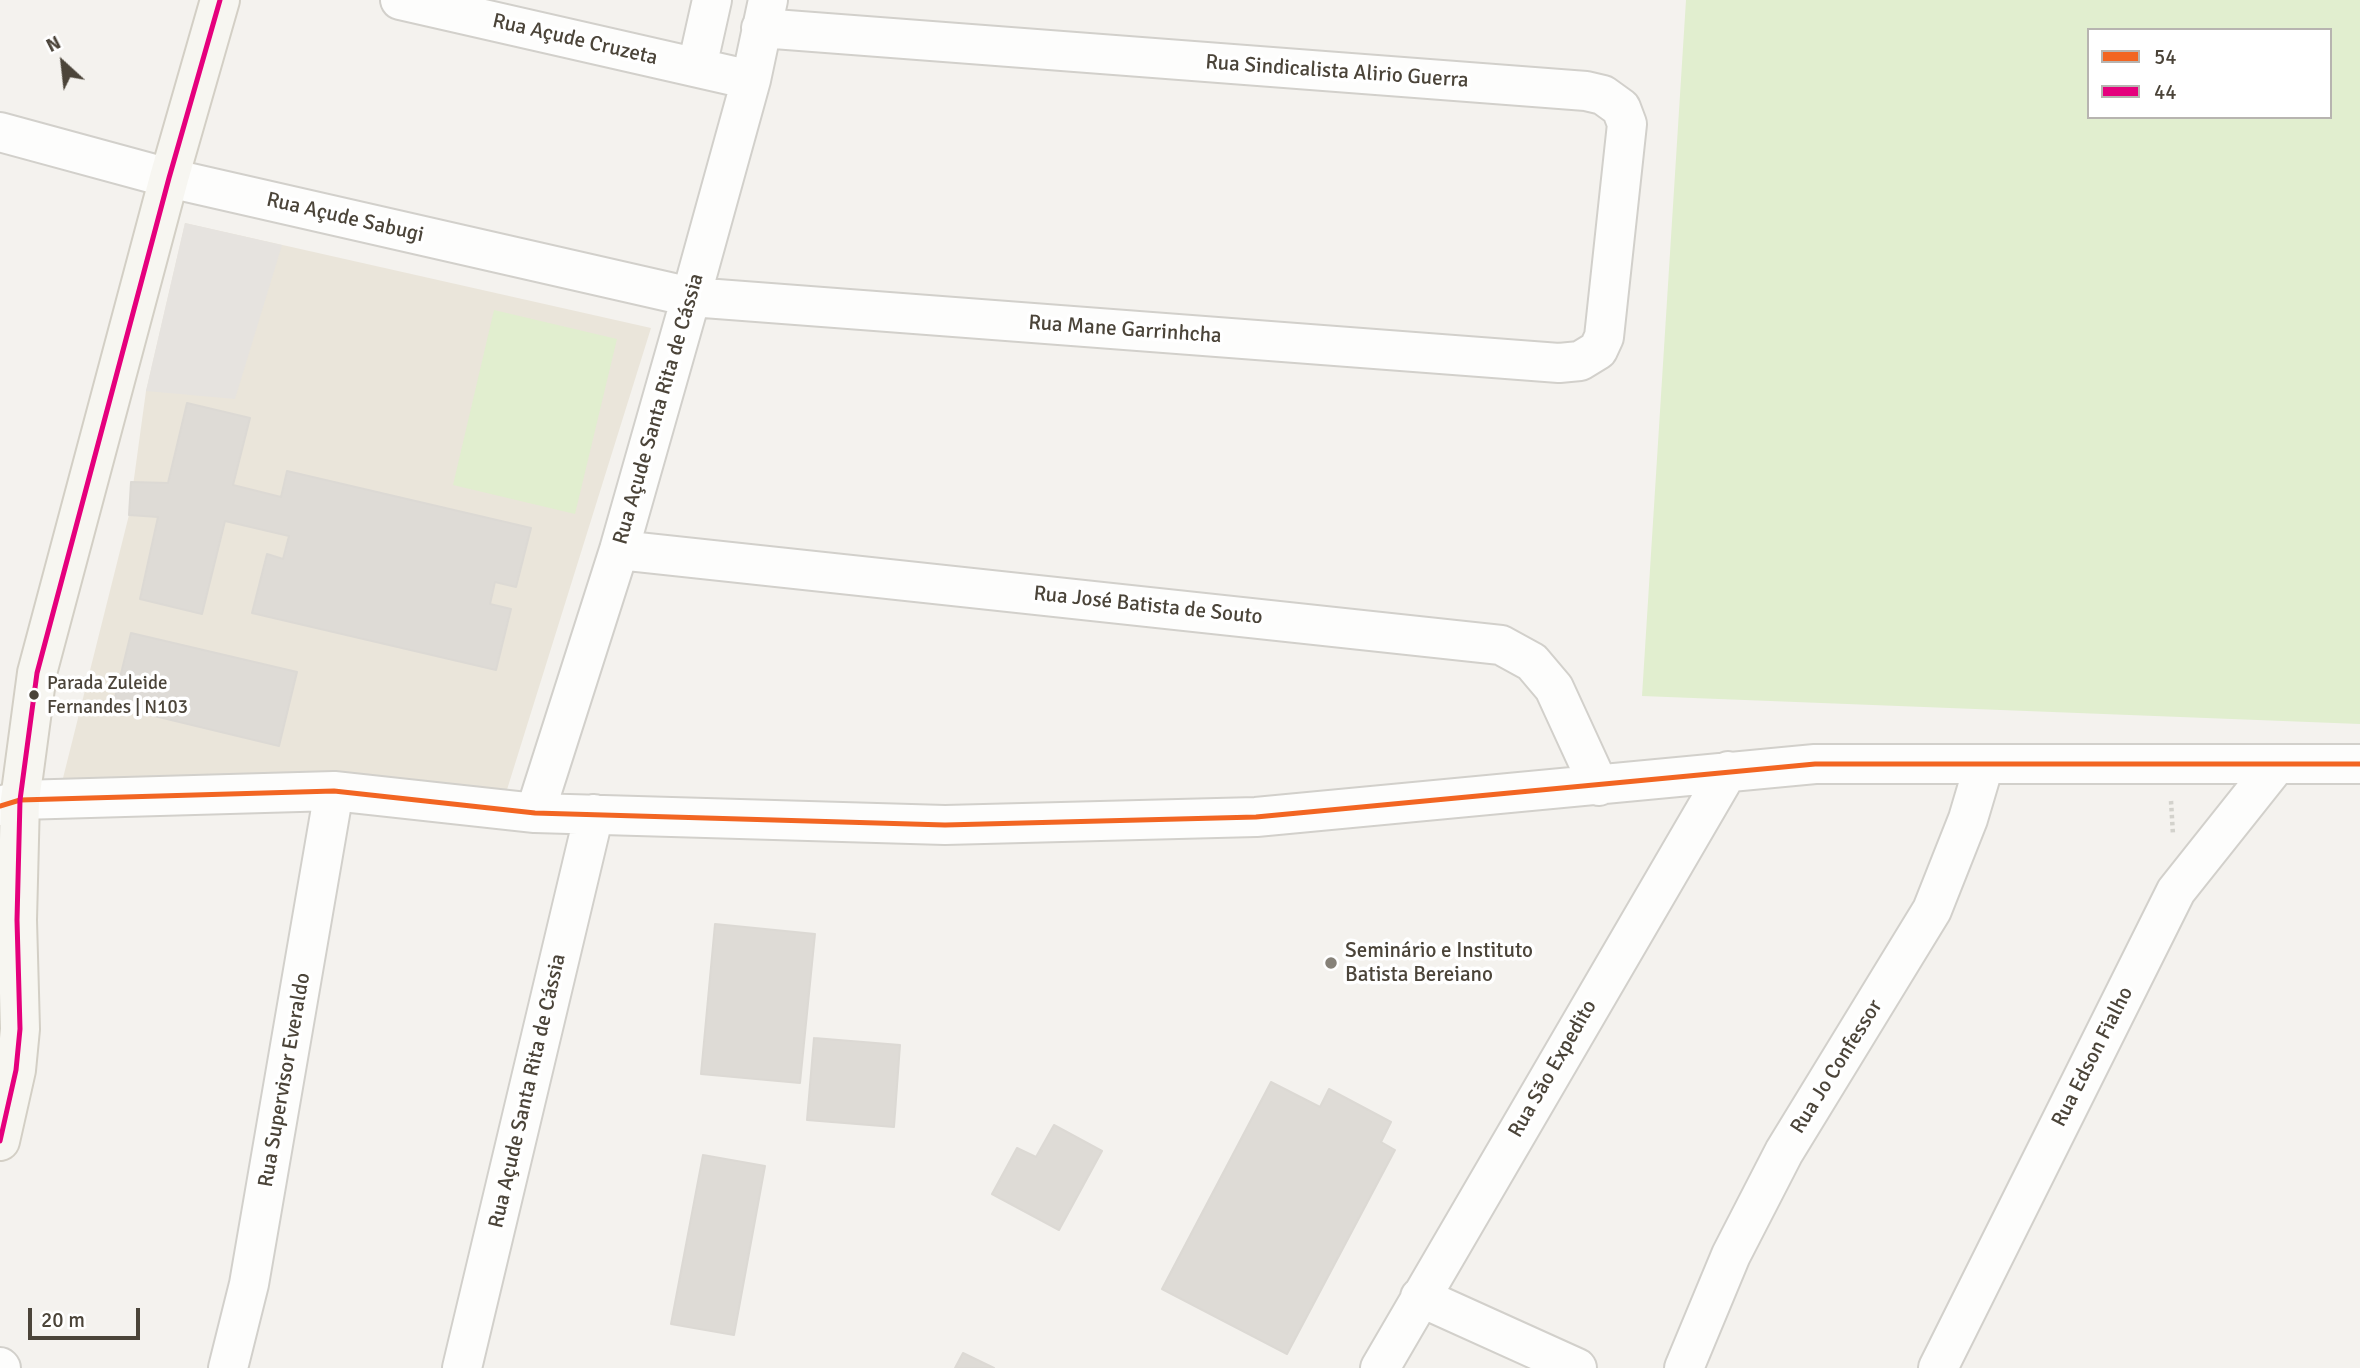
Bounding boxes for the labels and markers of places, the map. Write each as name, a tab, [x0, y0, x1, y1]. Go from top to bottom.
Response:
place label: Parada Zuleide Fernandes | N103	[47, 673, 188, 717]
marker: Parada Zuleide Fernandes | N103	[27, 688, 41, 702]
place label: Seminário e Instituto Batista Bereiano	[1345, 938, 1533, 988]
marker: Seminário e Instituto Batista Bereiano	[1323, 955, 1339, 971]

